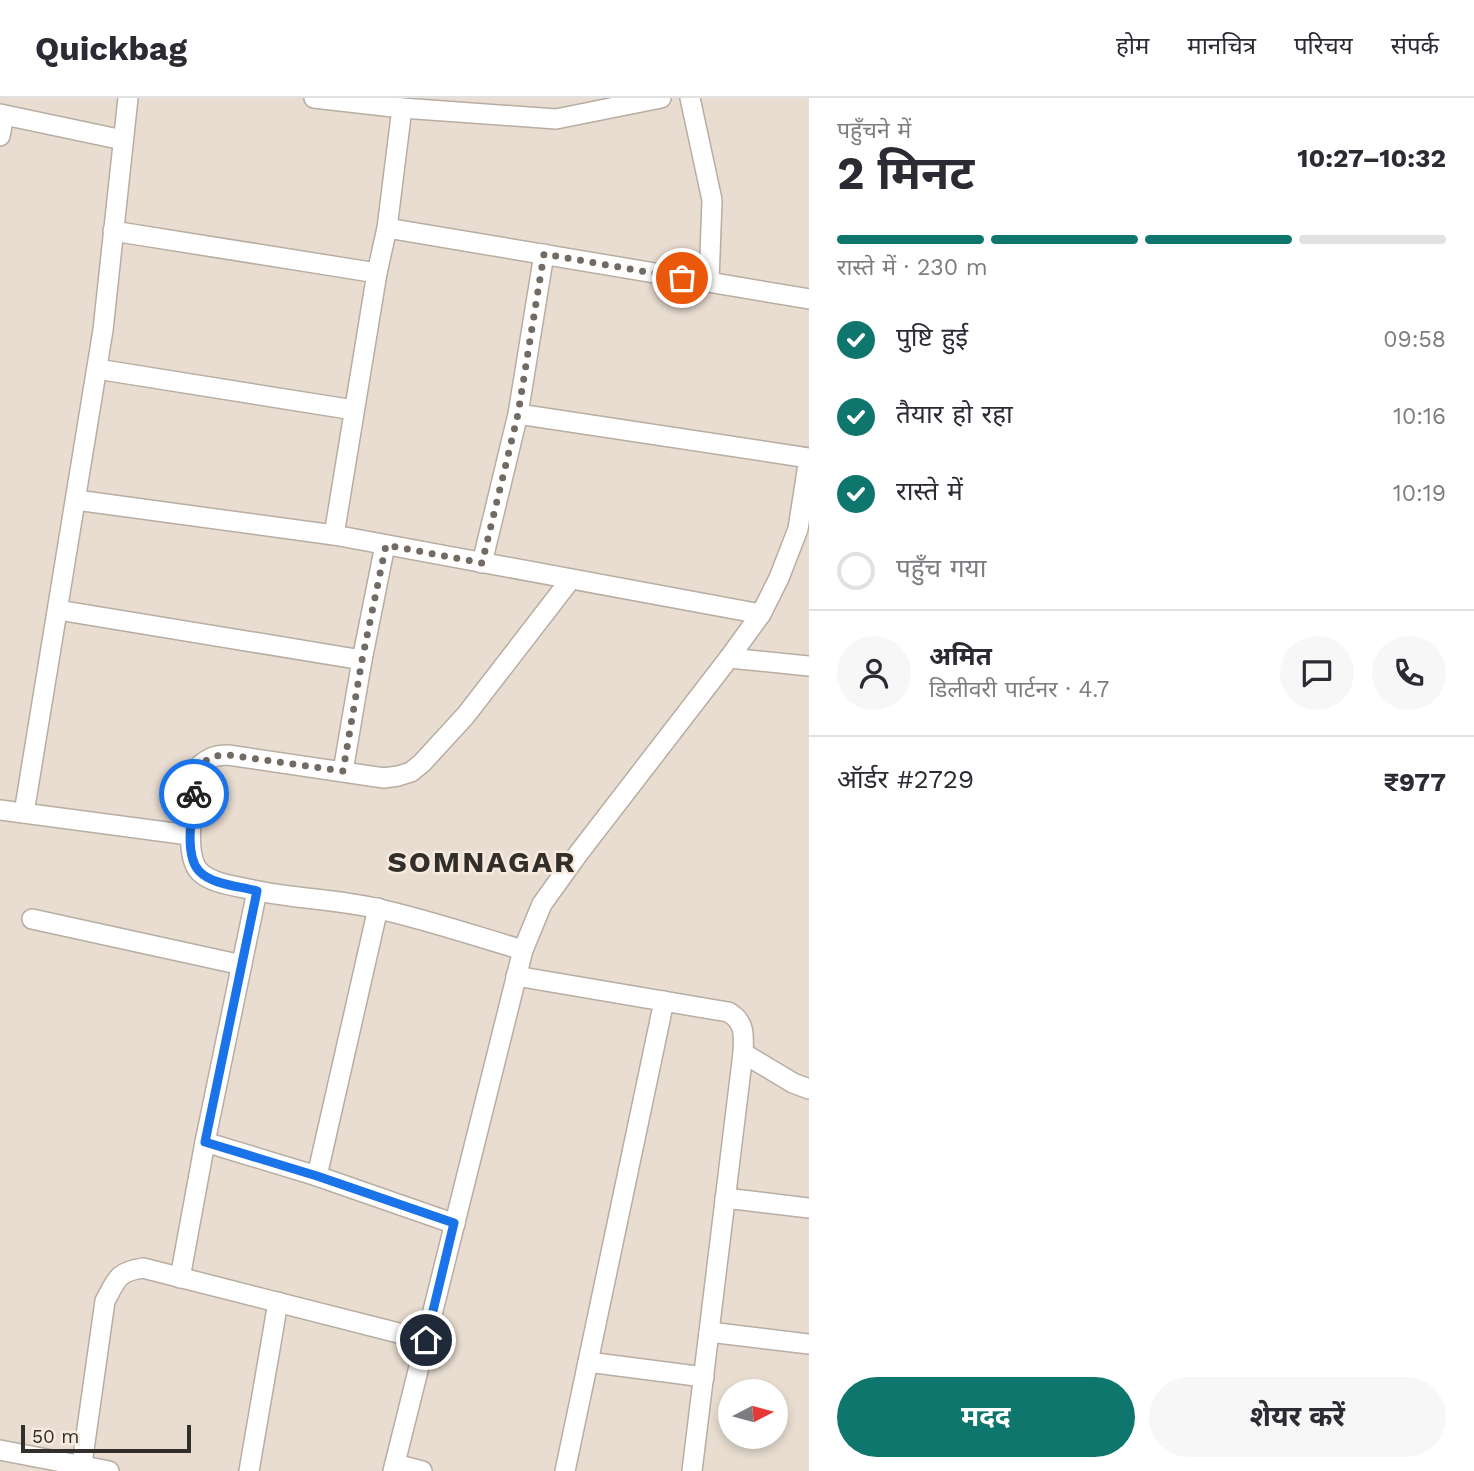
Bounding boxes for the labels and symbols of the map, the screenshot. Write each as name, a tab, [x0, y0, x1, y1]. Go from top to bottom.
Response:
pin	[652, 248, 712, 308]
courier	[159, 759, 229, 829]
district label: SOMNAGAR	[387, 844, 577, 879]
pin	[396, 1310, 456, 1370]
north arrow	[718, 1379, 788, 1449]
scale bar	[21, 1422, 191, 1454]

